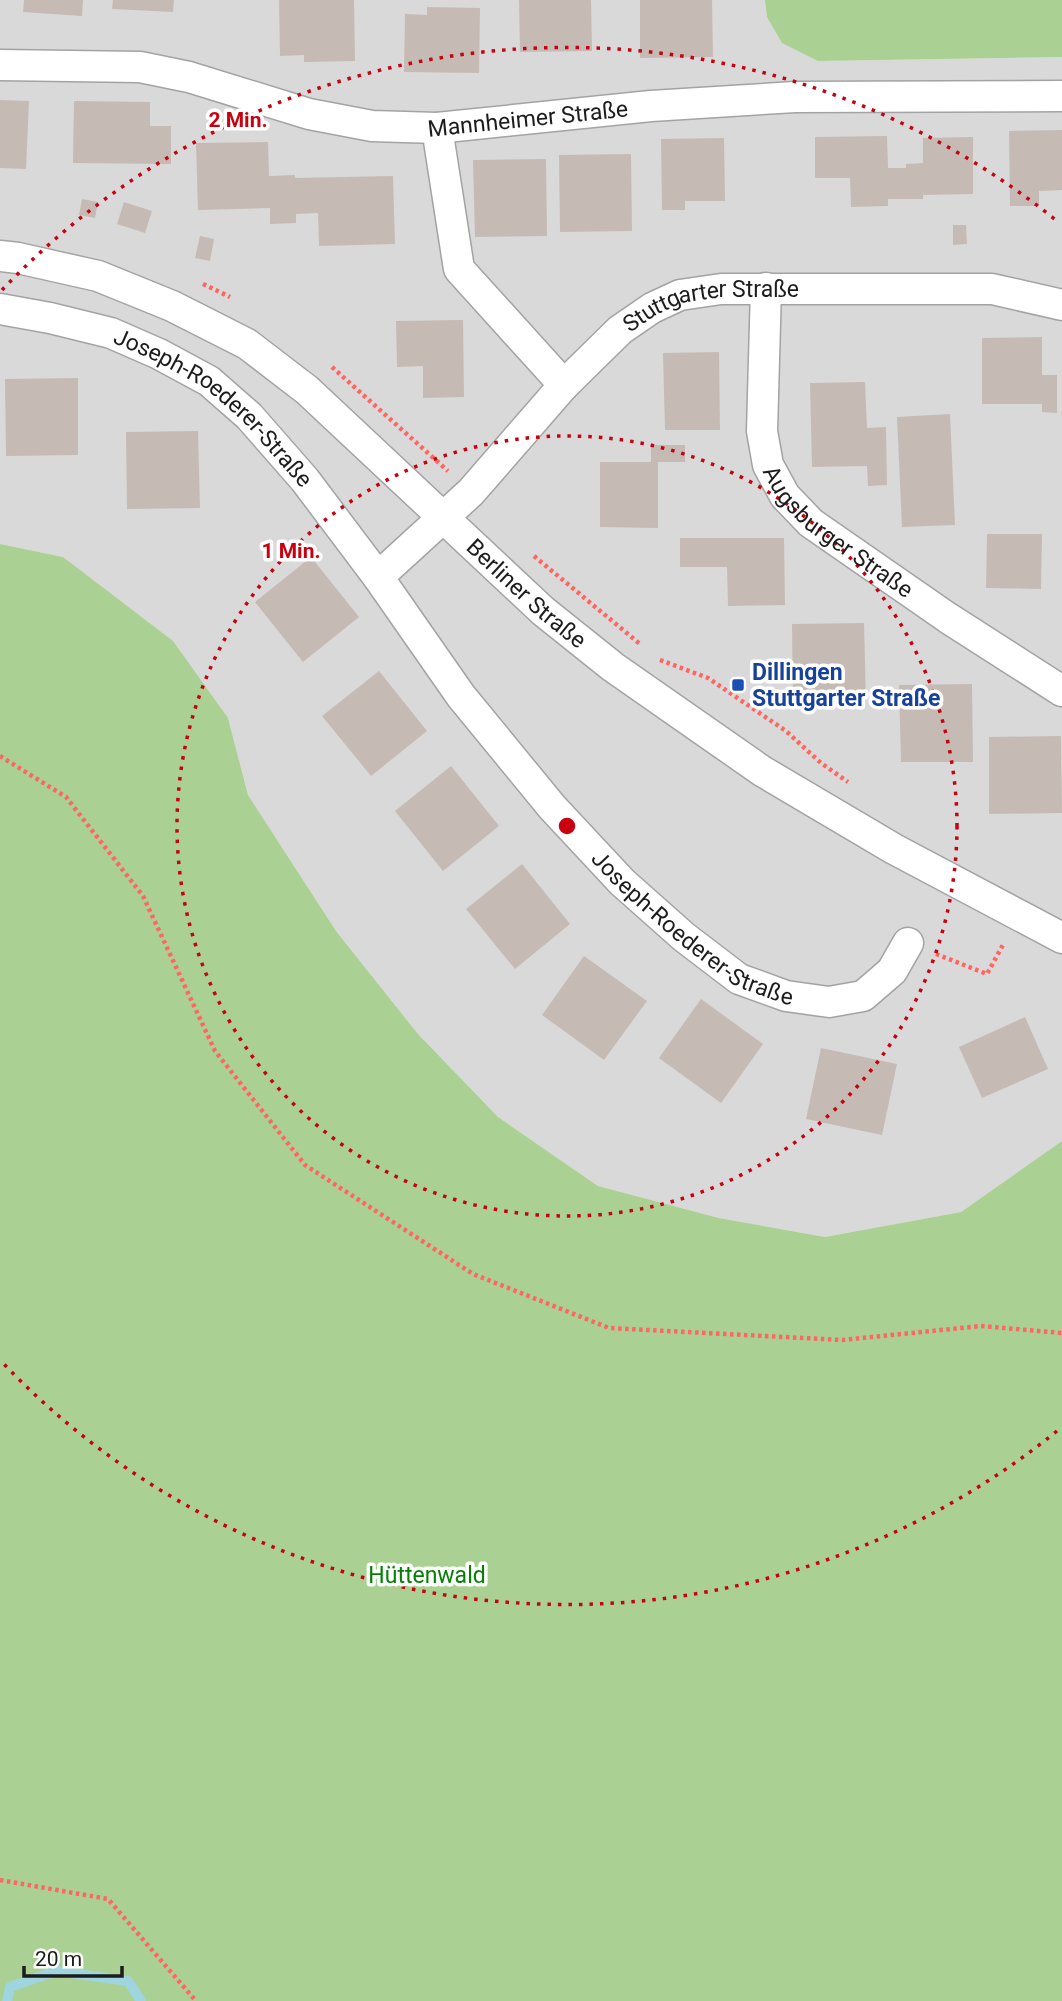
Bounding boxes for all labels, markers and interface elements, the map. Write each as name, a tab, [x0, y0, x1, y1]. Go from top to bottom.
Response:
street label: Mannheimer Straße	[426, 95, 629, 142]
text: 2 Min.	[208, 108, 268, 132]
street label: Stuttgarter Straße	[618, 276, 799, 338]
street label: Joseph-Roederer-Straße	[110, 322, 318, 492]
street label: Augsburger Straße	[758, 461, 918, 603]
street label: Berliner Straße	[461, 533, 592, 654]
text: 1 Min.	[261, 539, 321, 563]
place label: Dillingen Stuttgarter Straße	[752, 659, 940, 712]
marker: Dillingen Stuttgarter Straße	[730, 677, 746, 693]
centre of rings	[555, 814, 579, 838]
street label: Joseph-Roederer-Straße	[586, 845, 795, 1010]
park label: Hüttenwald	[368, 1562, 486, 1589]
scale bar	[24, 1934, 122, 1978]
text: 20 m	[35, 1947, 82, 1971]

